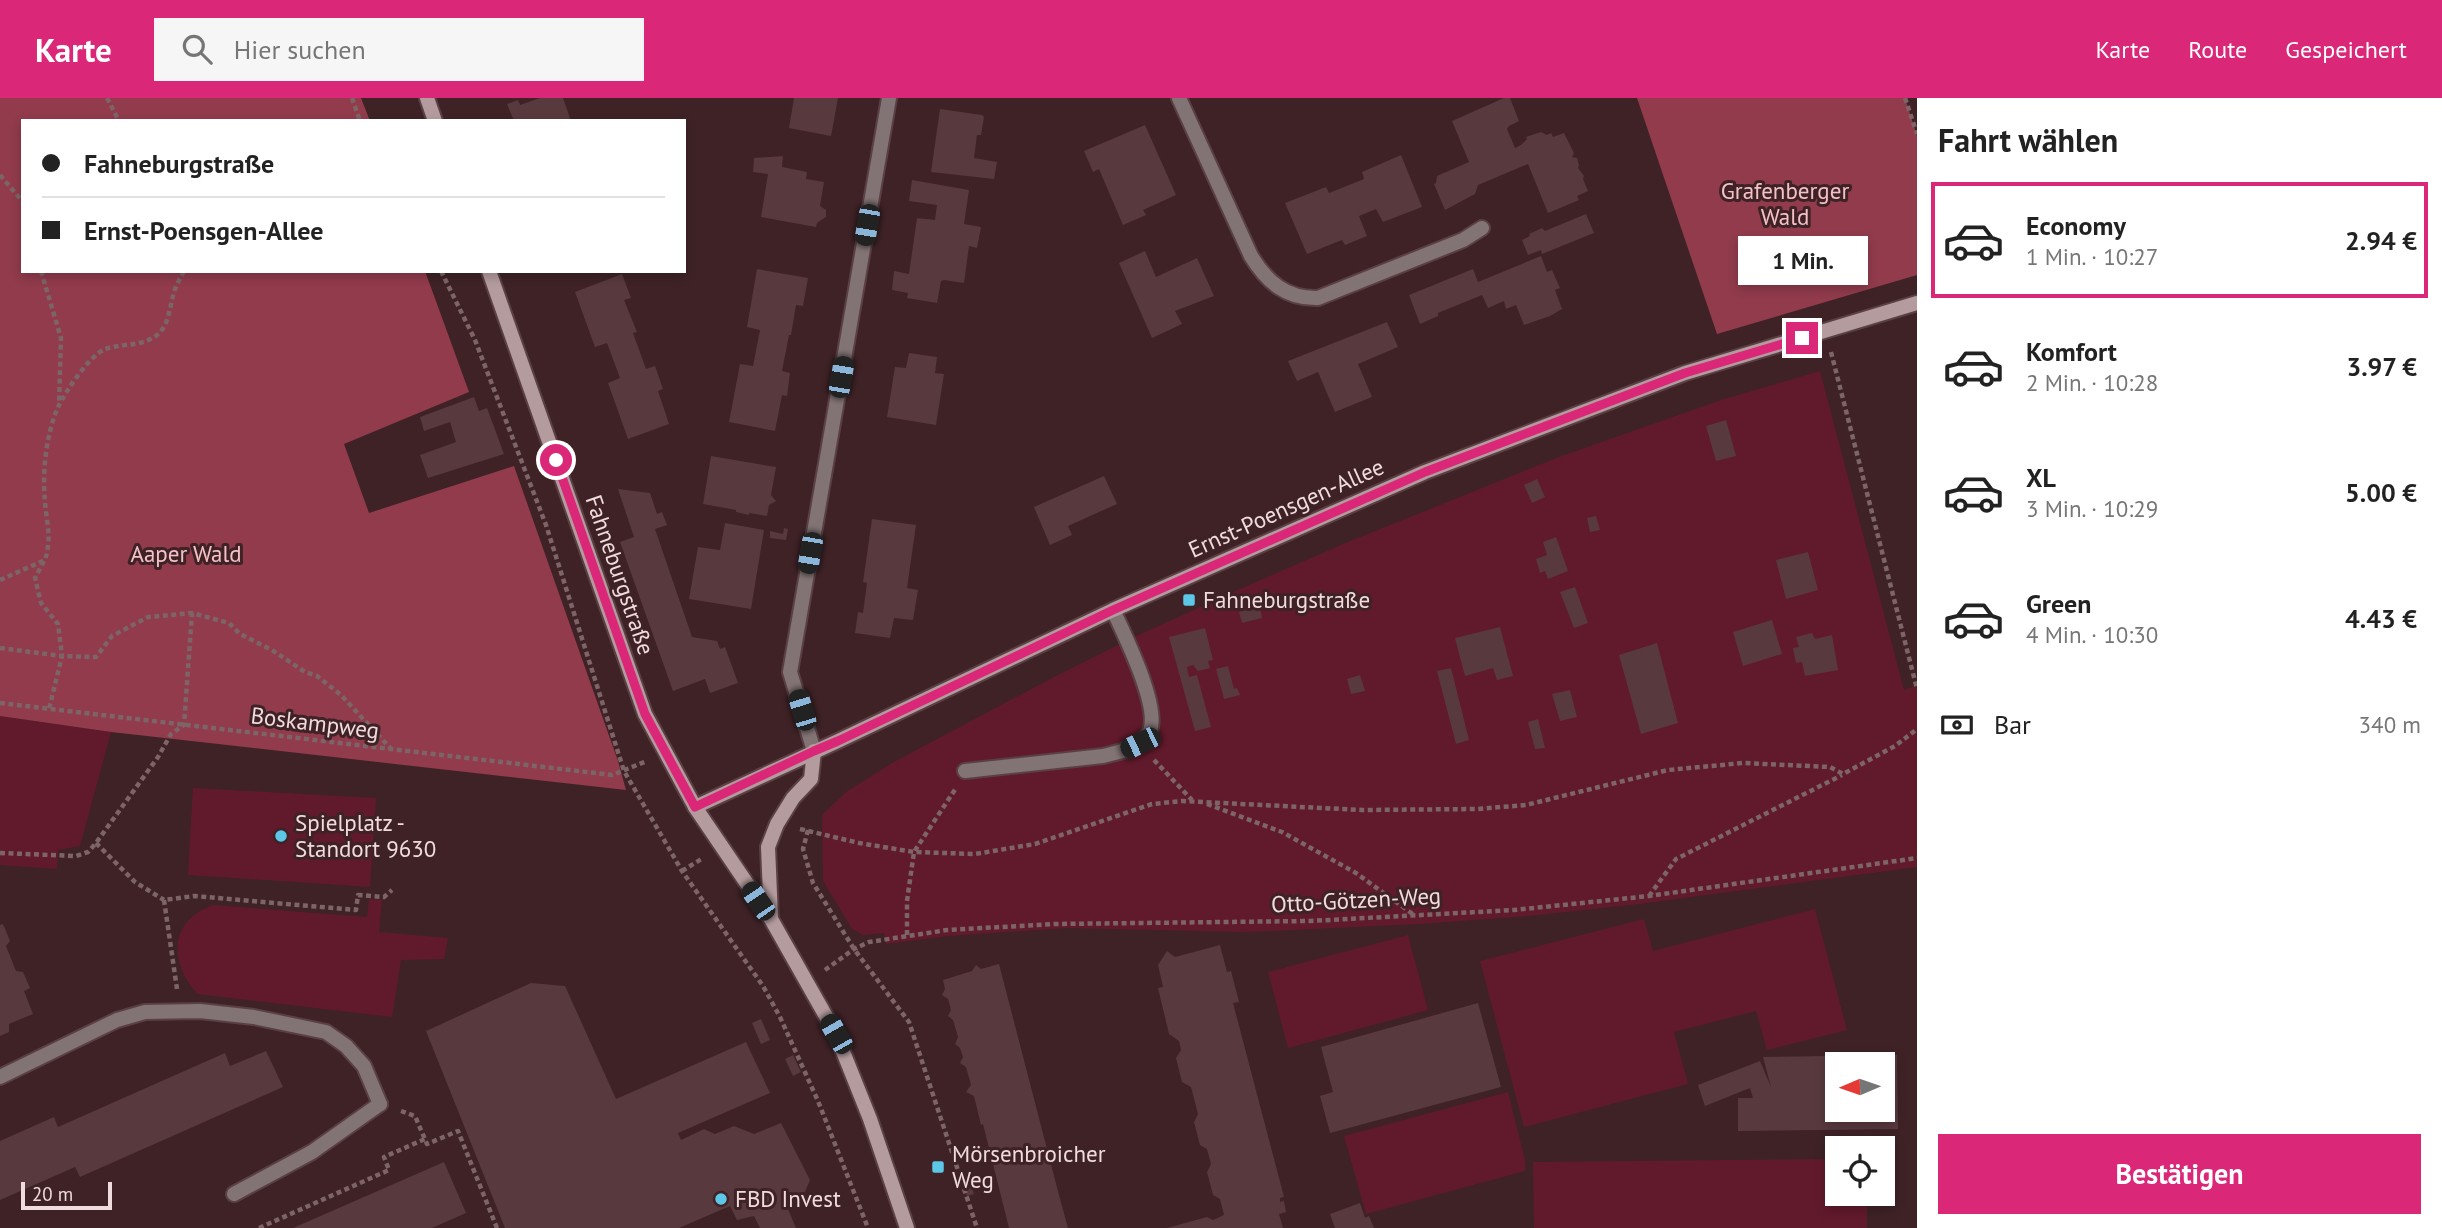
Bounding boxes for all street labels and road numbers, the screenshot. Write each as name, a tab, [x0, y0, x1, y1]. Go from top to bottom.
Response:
street label: Ernst-Poensgen-Allee	[1184, 451, 1388, 564]
street label: Fahneburgstraße	[580, 491, 661, 659]
street label: Boskampweg	[249, 700, 381, 745]
street label: Otto-Götzen-Weg	[1270, 881, 1442, 918]

